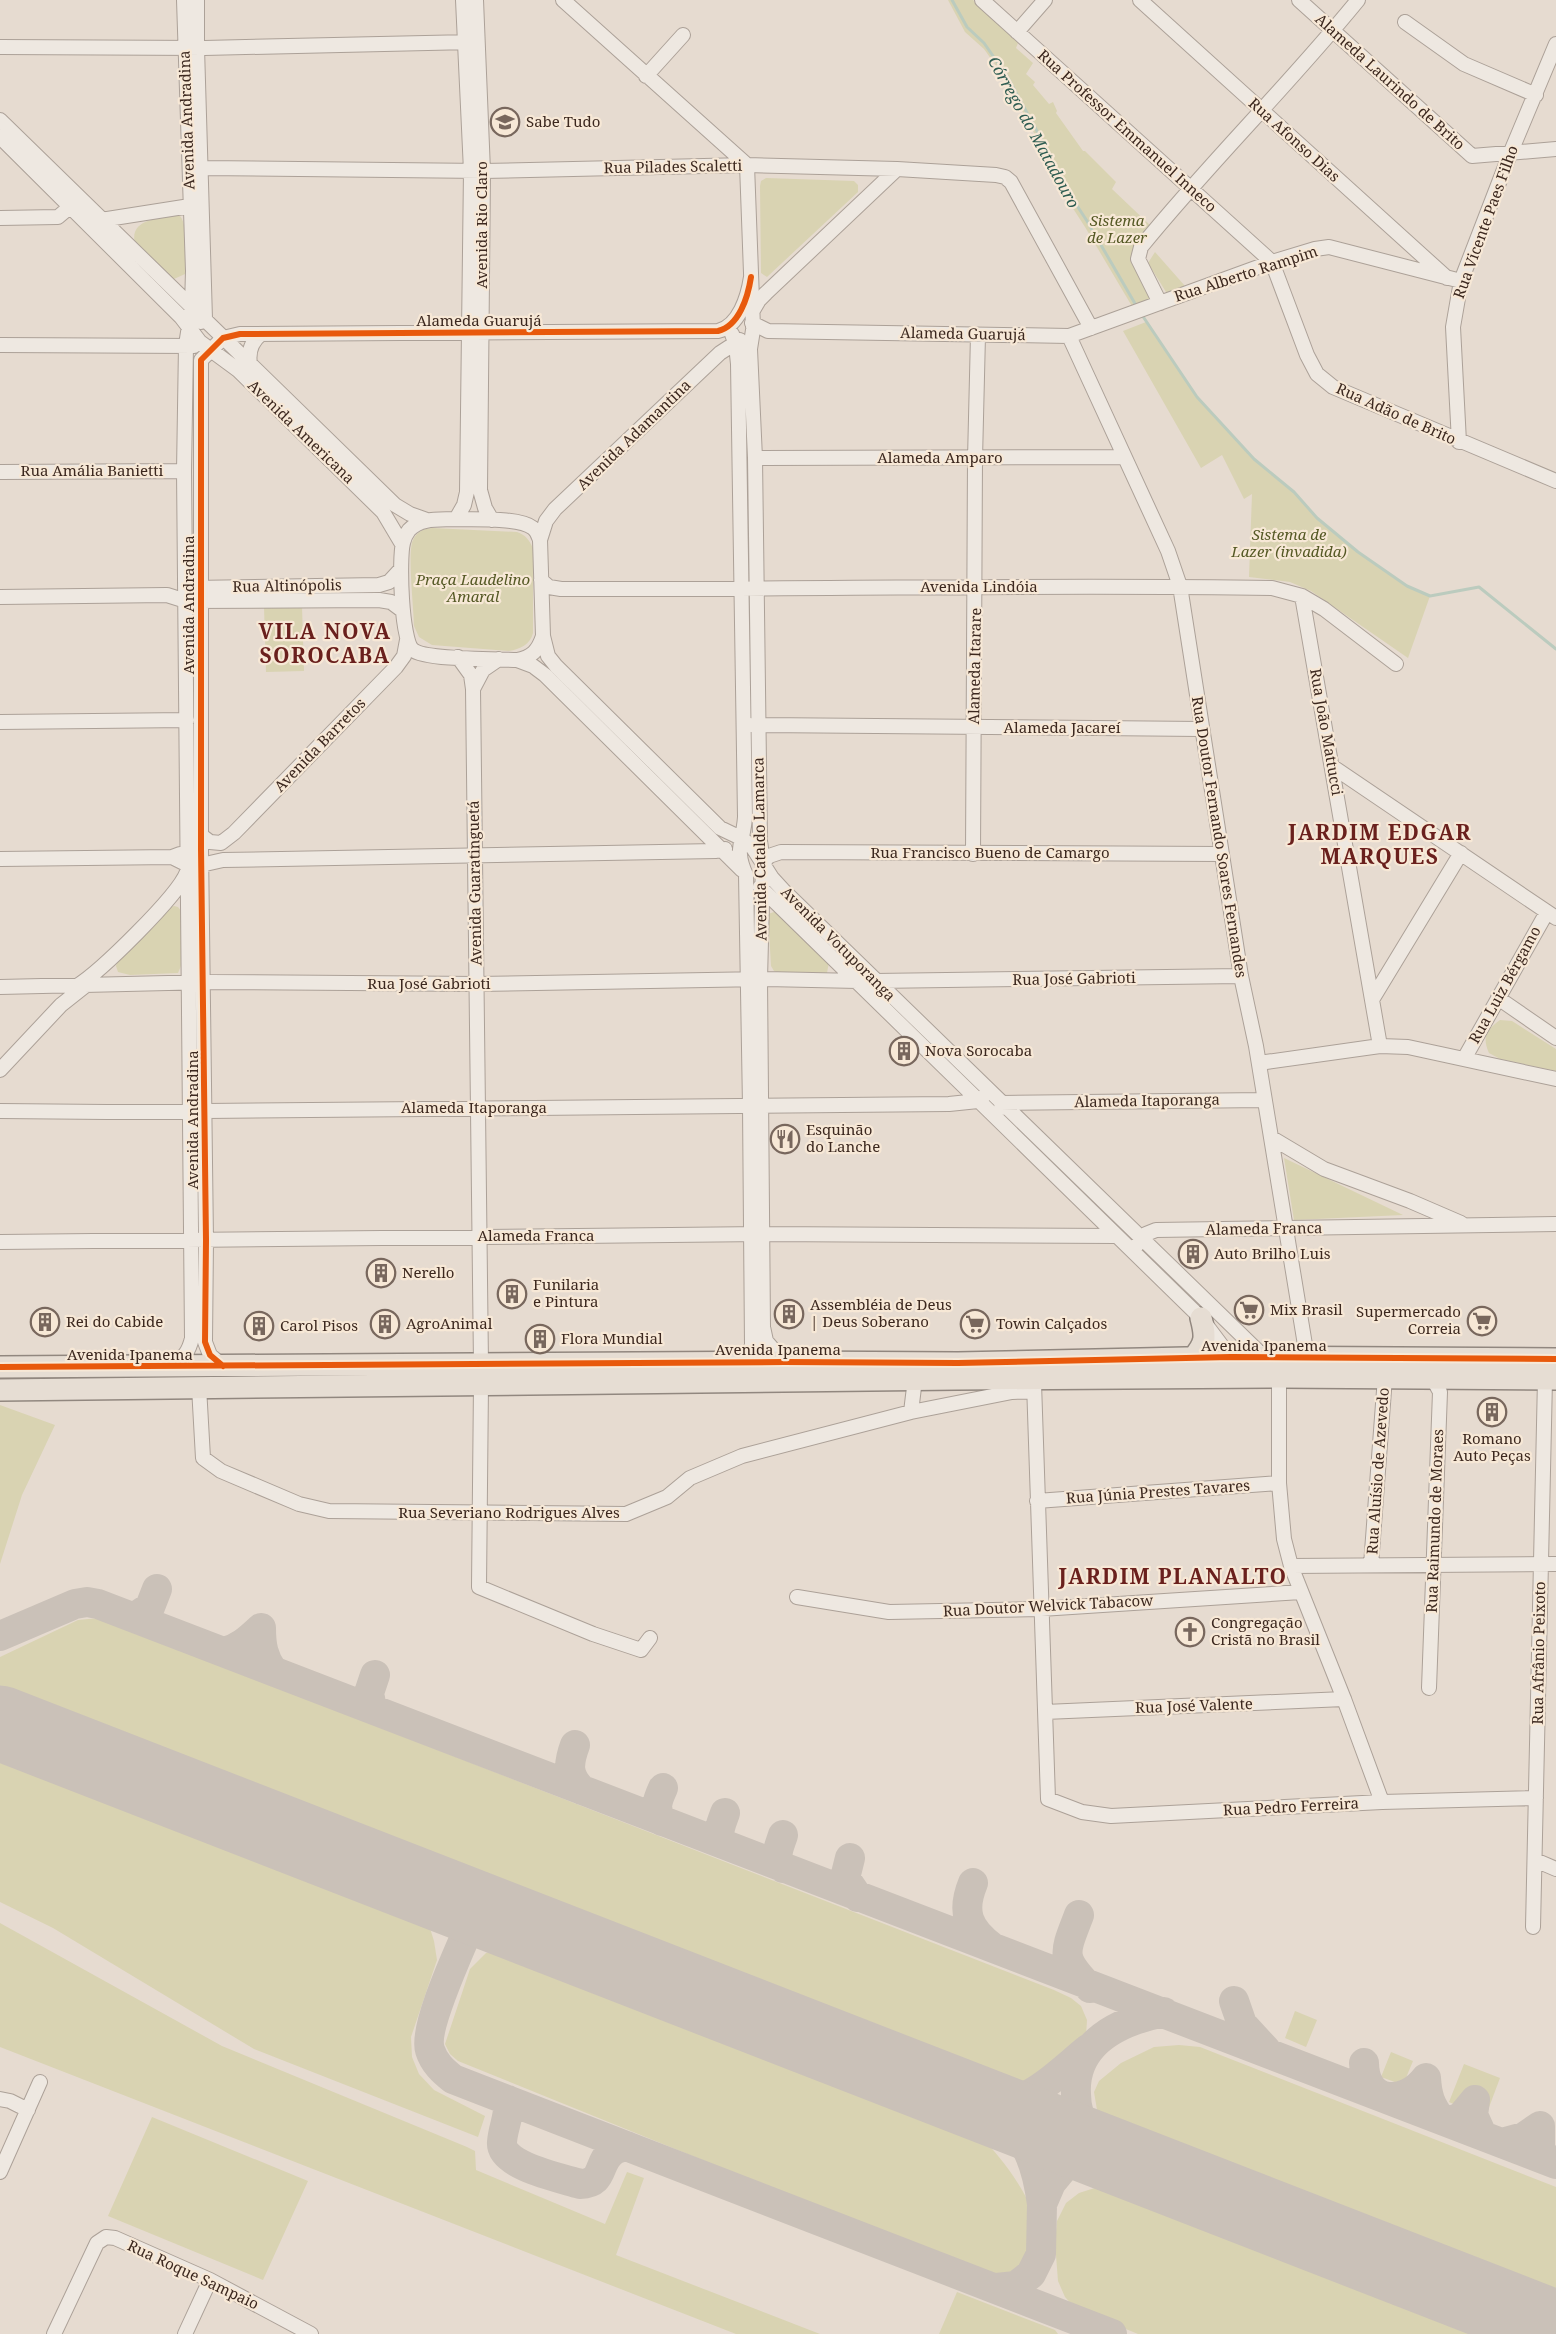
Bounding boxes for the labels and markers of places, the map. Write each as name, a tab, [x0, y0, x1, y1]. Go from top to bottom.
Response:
school or university icon: Sabe Tudo	[489, 106, 521, 138]
place label: Sabe Tudo	[526, 111, 600, 131]
building icon: Nova Sorocaba	[888, 1035, 920, 1067]
place label: Nova Sorocaba	[925, 1040, 1032, 1060]
place label: Esquinão do Lanche	[806, 1119, 880, 1156]
restaurant icon: Esquinão do Lanche	[769, 1123, 801, 1155]
building icon: Auto Brilho Luis	[1177, 1238, 1209, 1270]
place label: Auto Brilho Luis	[1214, 1243, 1331, 1263]
building icon: Nerello	[365, 1257, 397, 1289]
place label: Nerello	[402, 1262, 455, 1282]
place label: Funilaria e Pintura	[533, 1274, 599, 1311]
building icon: Funilaria e Pintura	[496, 1278, 528, 1310]
place label: Assembléia de Deus | Deus Soberano	[810, 1294, 952, 1331]
supermarket icon: Mix Brasil	[1233, 1294, 1265, 1326]
building icon: Assembléia de Deus | Deus Soberano	[773, 1298, 805, 1330]
place label: Mix Brasil	[1270, 1299, 1343, 1319]
place label: Supermercado Correia	[1356, 1301, 1461, 1338]
supermarket icon: Supermercado Correia	[1466, 1305, 1498, 1337]
building icon: Rei do Cabide	[29, 1306, 61, 1338]
building icon: AgroAnimal	[369, 1308, 401, 1340]
supermarket icon: Towin Calçados	[959, 1308, 991, 1340]
building icon: Carol Pisos	[243, 1310, 275, 1342]
place label: Rei do Cabide	[66, 1311, 163, 1331]
place label: AgroAnimal	[406, 1313, 493, 1333]
place label: Towin Calçados	[996, 1313, 1107, 1333]
place label: Carol Pisos	[280, 1315, 358, 1335]
building icon: Flora Mundial	[524, 1323, 556, 1355]
place label: Flora Mundial	[561, 1328, 663, 1348]
building icon: Romano Auto Peças	[1476, 1396, 1508, 1428]
place label: Romano Auto Peças	[1453, 1428, 1531, 1465]
place label: Congregação Cristã no Brasil	[1211, 1612, 1320, 1649]
church icon: Congregação Cristã no Brasil	[1174, 1616, 1206, 1648]

